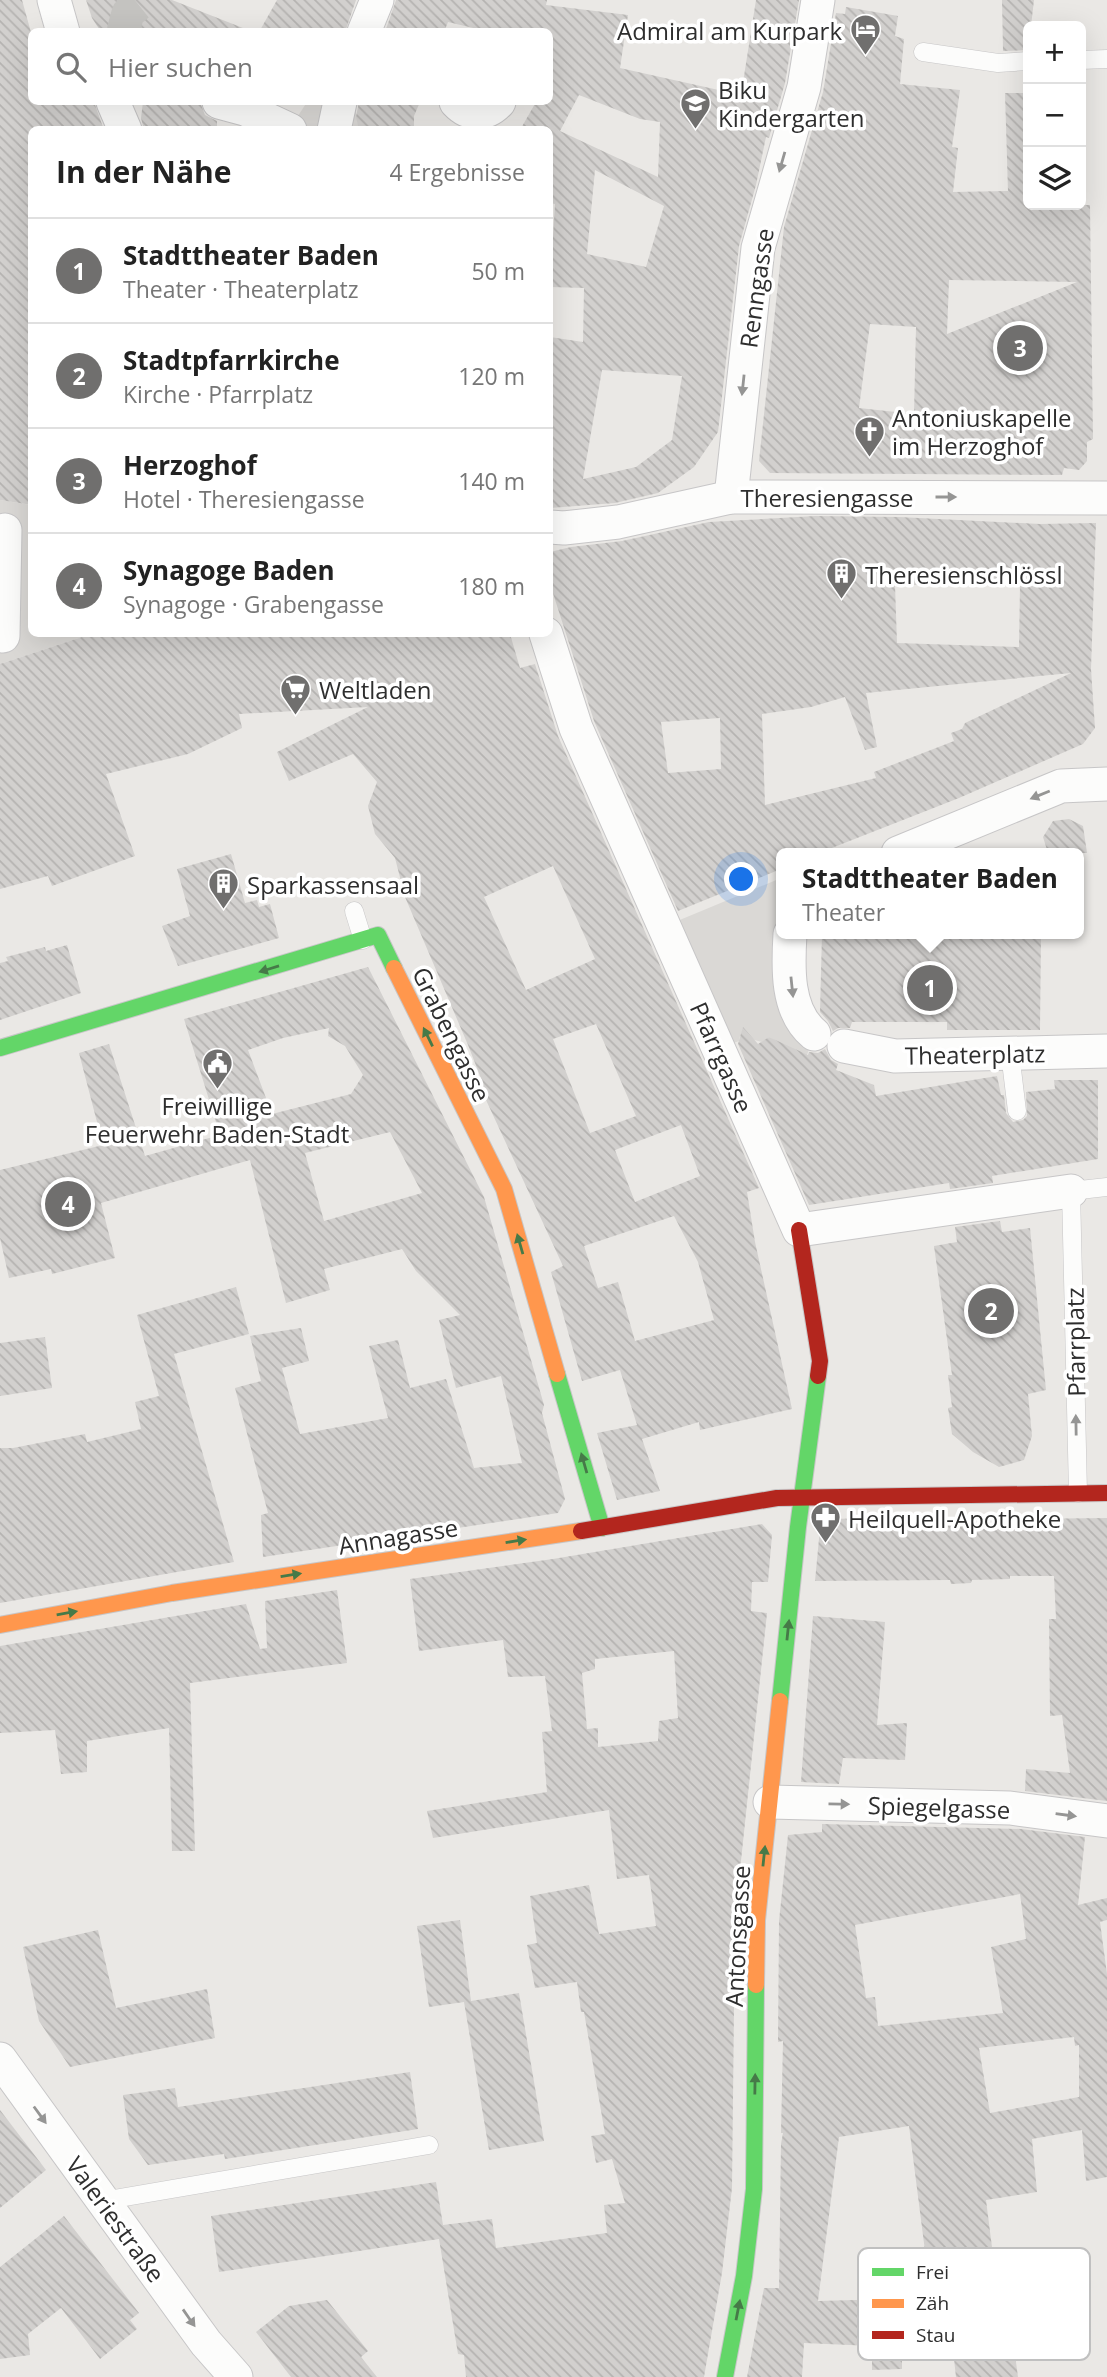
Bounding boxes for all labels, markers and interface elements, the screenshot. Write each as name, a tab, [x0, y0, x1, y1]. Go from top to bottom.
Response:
hotel icon: Admiral am Kurpark	[848, 13, 882, 57]
place label: Admiral am Kurpark	[617, 14, 842, 47]
map controls	[1023, 21, 1086, 210]
button: +	[1023, 21, 1086, 84]
search box	[28, 28, 553, 105]
icon: search	[52, 48, 90, 86]
text: Hier suchen	[108, 49, 253, 85]
place label: Biku Kindergarten	[718, 73, 864, 134]
button: −	[1023, 84, 1086, 147]
school or university icon: Biku Kindergarten	[678, 86, 712, 130]
button: layers	[1023, 147, 1086, 210]
text: In der Nähe	[56, 151, 232, 192]
one-way arrow	[777, 152, 787, 173]
text: 4 Ergebnisse	[389, 156, 525, 188]
street label: Renngasse	[731, 226, 781, 350]
text: Stadttheater Baden	[123, 237, 379, 273]
text: 1	[72, 255, 86, 287]
text: 50 m	[471, 255, 525, 287]
text: Theater · Theaterplatz	[123, 273, 359, 305]
pin: 3	[997, 322, 1043, 374]
text: Stadtpfarrkirche	[123, 342, 340, 378]
text: 2	[72, 360, 86, 392]
text: 120 m	[458, 360, 525, 392]
one-way arrow	[737, 375, 748, 397]
text: Kirche · Pfarrplatz	[123, 378, 313, 410]
place label: Antoniuskapelle im Herzoghof	[892, 401, 1072, 462]
church icon: Antoniuskapelle im Herzoghof	[852, 414, 886, 458]
text: Herzoghof	[123, 447, 257, 483]
text: 3	[72, 465, 86, 497]
text: 140 m	[458, 465, 525, 497]
street label: Theresiengasse	[740, 481, 914, 514]
text: Hotel · Theresiengasse	[123, 483, 365, 515]
one-way arrow	[935, 491, 957, 503]
text: Synagoge Baden	[123, 552, 335, 588]
building icon: Theresienschlössl	[825, 557, 859, 601]
place label: Theresienschlössl	[865, 558, 1062, 591]
text: 4	[72, 570, 86, 602]
text: 180 m	[458, 570, 525, 602]
text: Synagoge · Grabengasse	[123, 588, 384, 620]
supermarket icon: Weltladen	[279, 672, 313, 716]
place label: Weltladen	[319, 673, 432, 706]
one-way arrow	[1030, 789, 1051, 800]
popup	[776, 848, 1084, 939]
text: Stadttheater Baden	[802, 860, 1058, 896]
your location	[724, 862, 758, 896]
building icon: Sparkassensaal	[207, 867, 241, 911]
place label: Sparkassensaal	[247, 868, 419, 901]
text: Theater	[802, 896, 885, 928]
street label: Grabengasse	[405, 961, 499, 1107]
pin: 1	[907, 962, 953, 1014]
one-way arrow	[258, 964, 279, 974]
one-way arrow	[787, 976, 798, 998]
street label: Pfarrgasse	[683, 996, 761, 1118]
one-way arrow	[423, 1027, 434, 1047]
street label: Theaterplatz	[904, 1036, 1046, 1072]
public building icon: Freiwillige Feuerwehr Baden-Stadt	[200, 1046, 234, 1090]
place label: Freiwillige Feuerwehr Baden-Stadt	[85, 1089, 349, 1150]
pin: 4	[45, 1178, 91, 1230]
one-way arrow	[514, 1233, 524, 1254]
pin: 2	[968, 1285, 1014, 1337]
street label: Pfarrplatz	[1058, 1287, 1092, 1397]
one-way arrow	[1071, 1414, 1082, 1436]
one-way arrow	[578, 1452, 588, 1473]
pharmacy icon: Heilquell-Apotheke	[808, 1501, 842, 1545]
place label: Heilquell-Apotheke	[848, 1502, 1061, 1535]
street label: Annagasse	[336, 1510, 460, 1562]
one-way arrow	[506, 1535, 528, 1546]
one-way arrow	[281, 1569, 303, 1580]
one-way arrow	[56, 1607, 78, 1618]
one-way arrow	[782, 1619, 793, 1641]
street label: Spiegelgasse	[867, 1788, 1011, 1826]
one-way arrow	[828, 1798, 850, 1809]
one-way arrow	[1055, 1810, 1077, 1821]
one-way arrow	[759, 1845, 770, 1867]
street label: Antonsgasse	[717, 1864, 757, 2008]
one-way arrow	[749, 2072, 761, 2094]
one-way arrow	[33, 2106, 47, 2124]
street label: Valeriestraße	[59, 2149, 173, 2289]
legend	[858, 2248, 1090, 2360]
text: Frei	[916, 2259, 949, 2285]
text: Zäh	[916, 2290, 949, 2316]
one-way arrow	[732, 2299, 743, 2321]
one-way arrow	[182, 2309, 196, 2327]
text: Stau	[916, 2322, 955, 2348]

